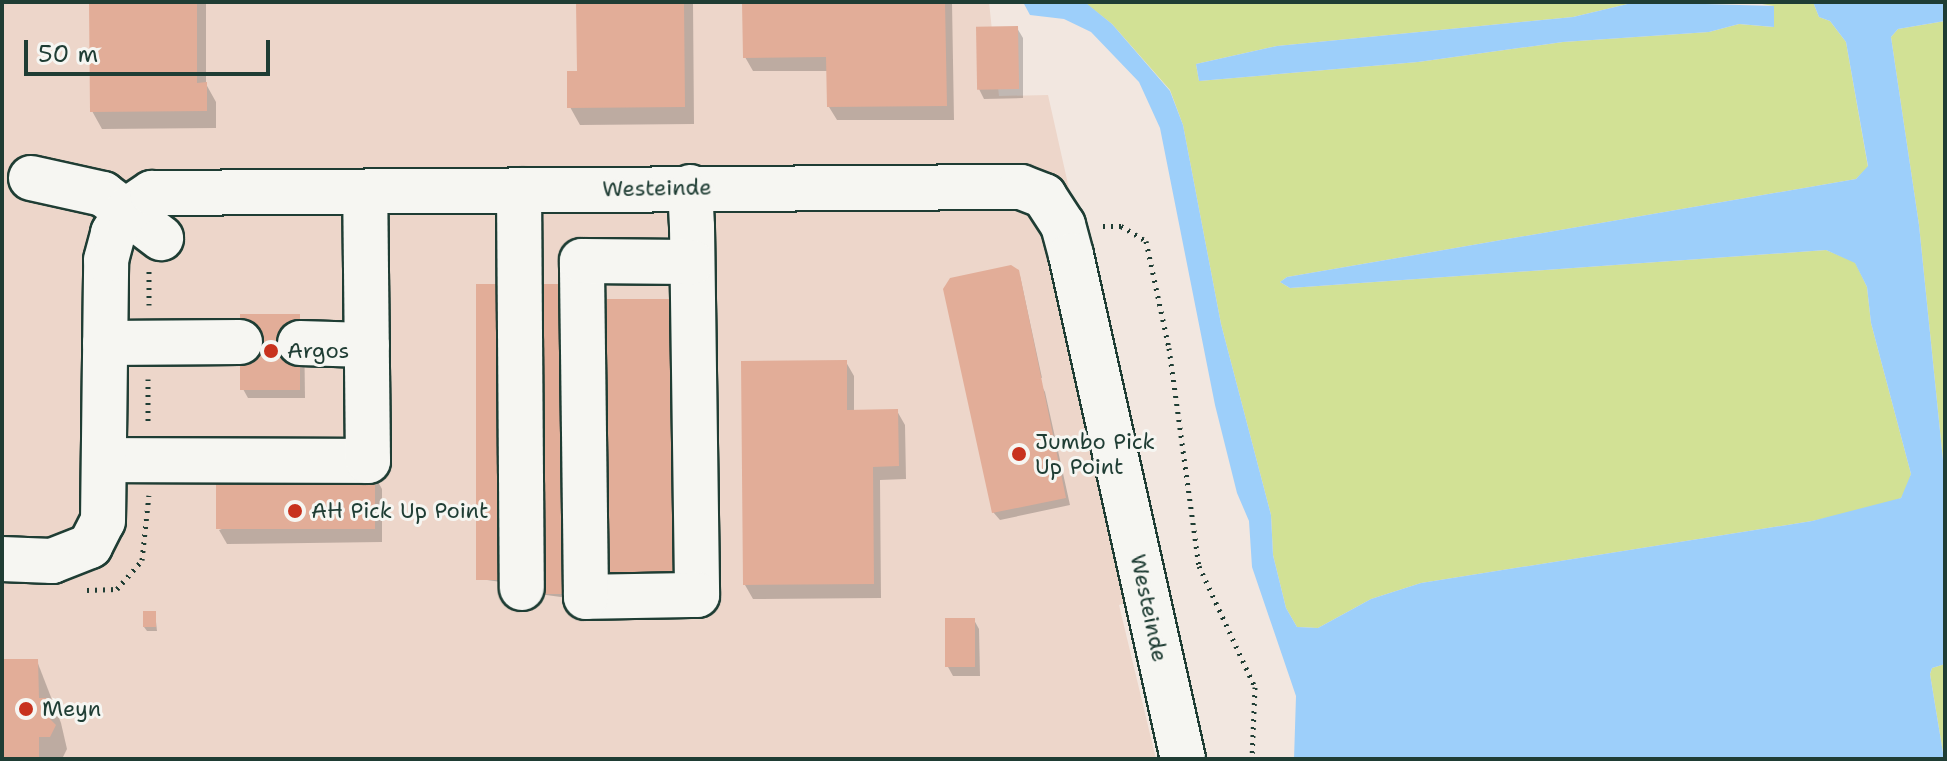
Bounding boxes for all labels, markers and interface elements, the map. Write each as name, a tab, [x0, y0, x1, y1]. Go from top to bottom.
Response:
scale bar	[28, 24, 274, 74]
text: 50 m	[38, 38, 98, 70]
street label: Westeinde	[602, 174, 712, 202]
place label: Argos	[287, 338, 349, 364]
marker: Argos	[262, 342, 280, 360]
place label: Jumbo Pick Up Point	[1035, 428, 1155, 480]
marker: Jumbo Pick Up Point	[1010, 445, 1028, 463]
place label: AH Pick Up Point	[311, 498, 489, 524]
marker: AH Pick Up Point	[286, 502, 304, 520]
street label: Westeinde	[1125, 552, 1173, 664]
place label: Meyn	[42, 696, 101, 722]
marker: Meyn	[17, 700, 35, 718]

